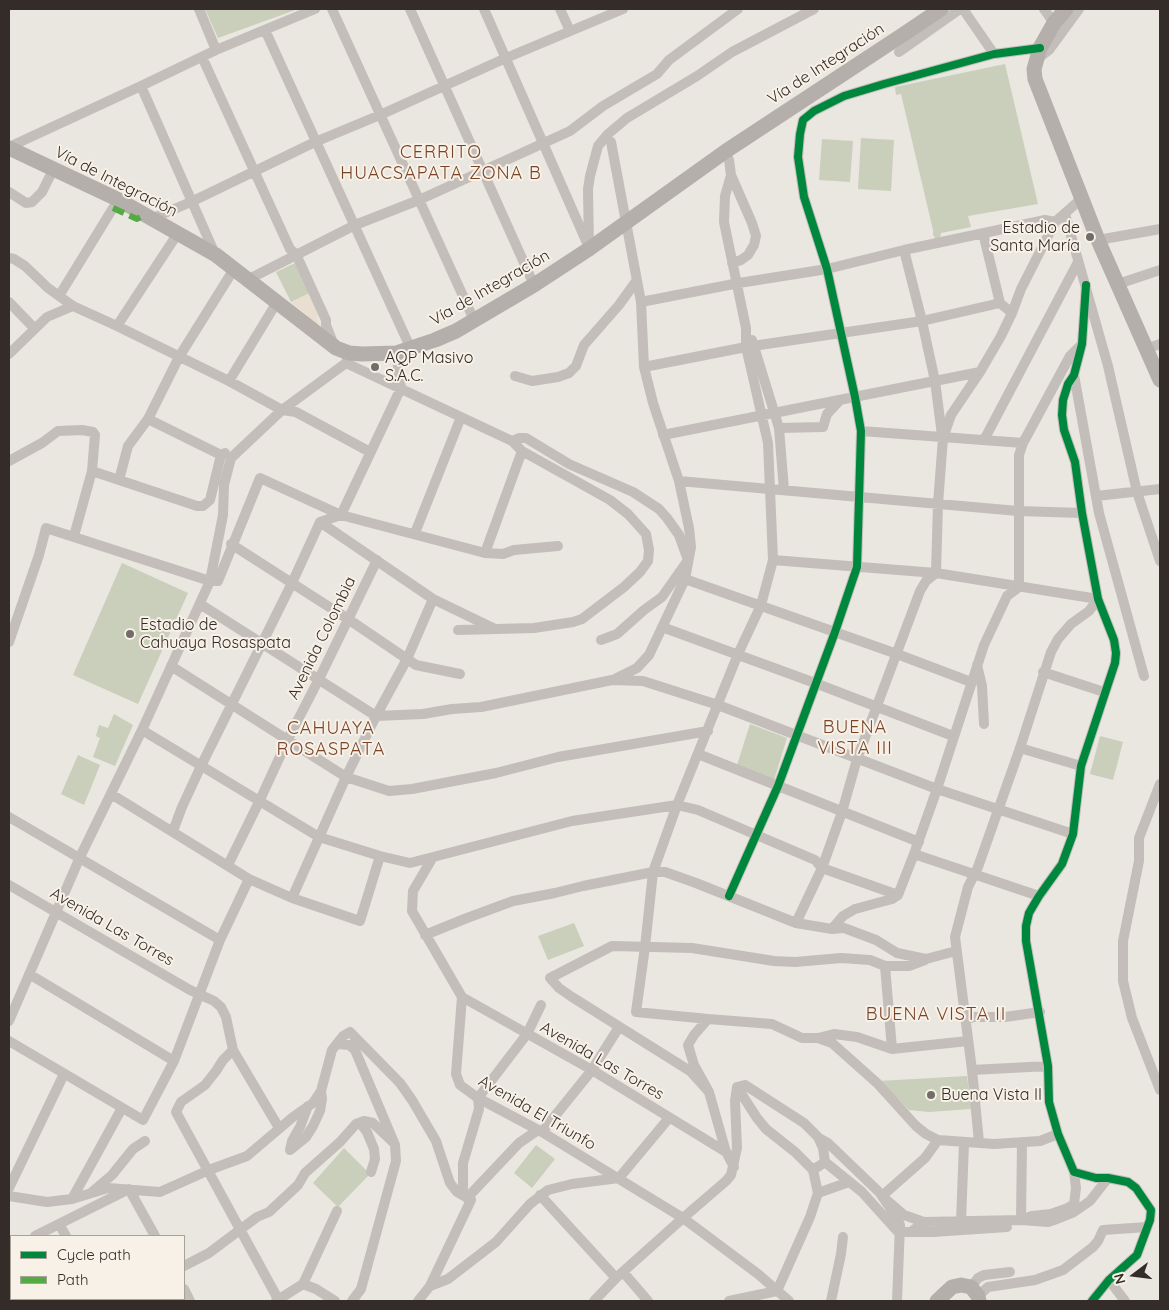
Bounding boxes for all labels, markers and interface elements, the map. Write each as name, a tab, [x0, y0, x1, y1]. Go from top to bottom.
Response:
street label: Vía de Integración	[764, 19, 888, 109]
district label: CERRITO HUACSAPATA ZONA B	[338, 142, 544, 184]
street label: Vía de Integración	[51, 143, 181, 221]
place label: Estadio de Santa María	[990, 218, 1080, 256]
marker: Estadio de Santa María	[1084, 231, 1096, 243]
street label: Vía de Integración	[427, 246, 553, 330]
place label: AQP Masivo S.A.C.	[385, 348, 473, 386]
marker: AQP Masivo S.A.C.	[369, 361, 381, 373]
street label: Avenida Colombia	[284, 573, 360, 703]
place label: Estadio de Cahuaya Rosaspata	[140, 615, 291, 653]
marker: Estadio de Cahuaya Rosaspata	[124, 628, 136, 640]
district label: BUENA VISTA III	[816, 717, 894, 760]
district label: CAHUAYA ROSASPATA	[275, 718, 387, 761]
street label: Avenida Las Torres	[47, 884, 177, 970]
district label: BUENA VISTA II	[864, 1004, 1008, 1026]
street label: Avenida Las Torres	[537, 1018, 667, 1104]
street label: Avenida El Triunfo	[475, 1072, 599, 1154]
place label: Buena Vista II	[941, 1085, 1042, 1105]
marker: Buena Vista II	[925, 1089, 937, 1101]
legend	[10, 1235, 185, 1300]
text: Cycle path	[57, 1245, 131, 1264]
north arrow	[1109, 1250, 1159, 1300]
text: Path	[57, 1270, 89, 1289]
text: N	[1109, 1272, 1130, 1286]

